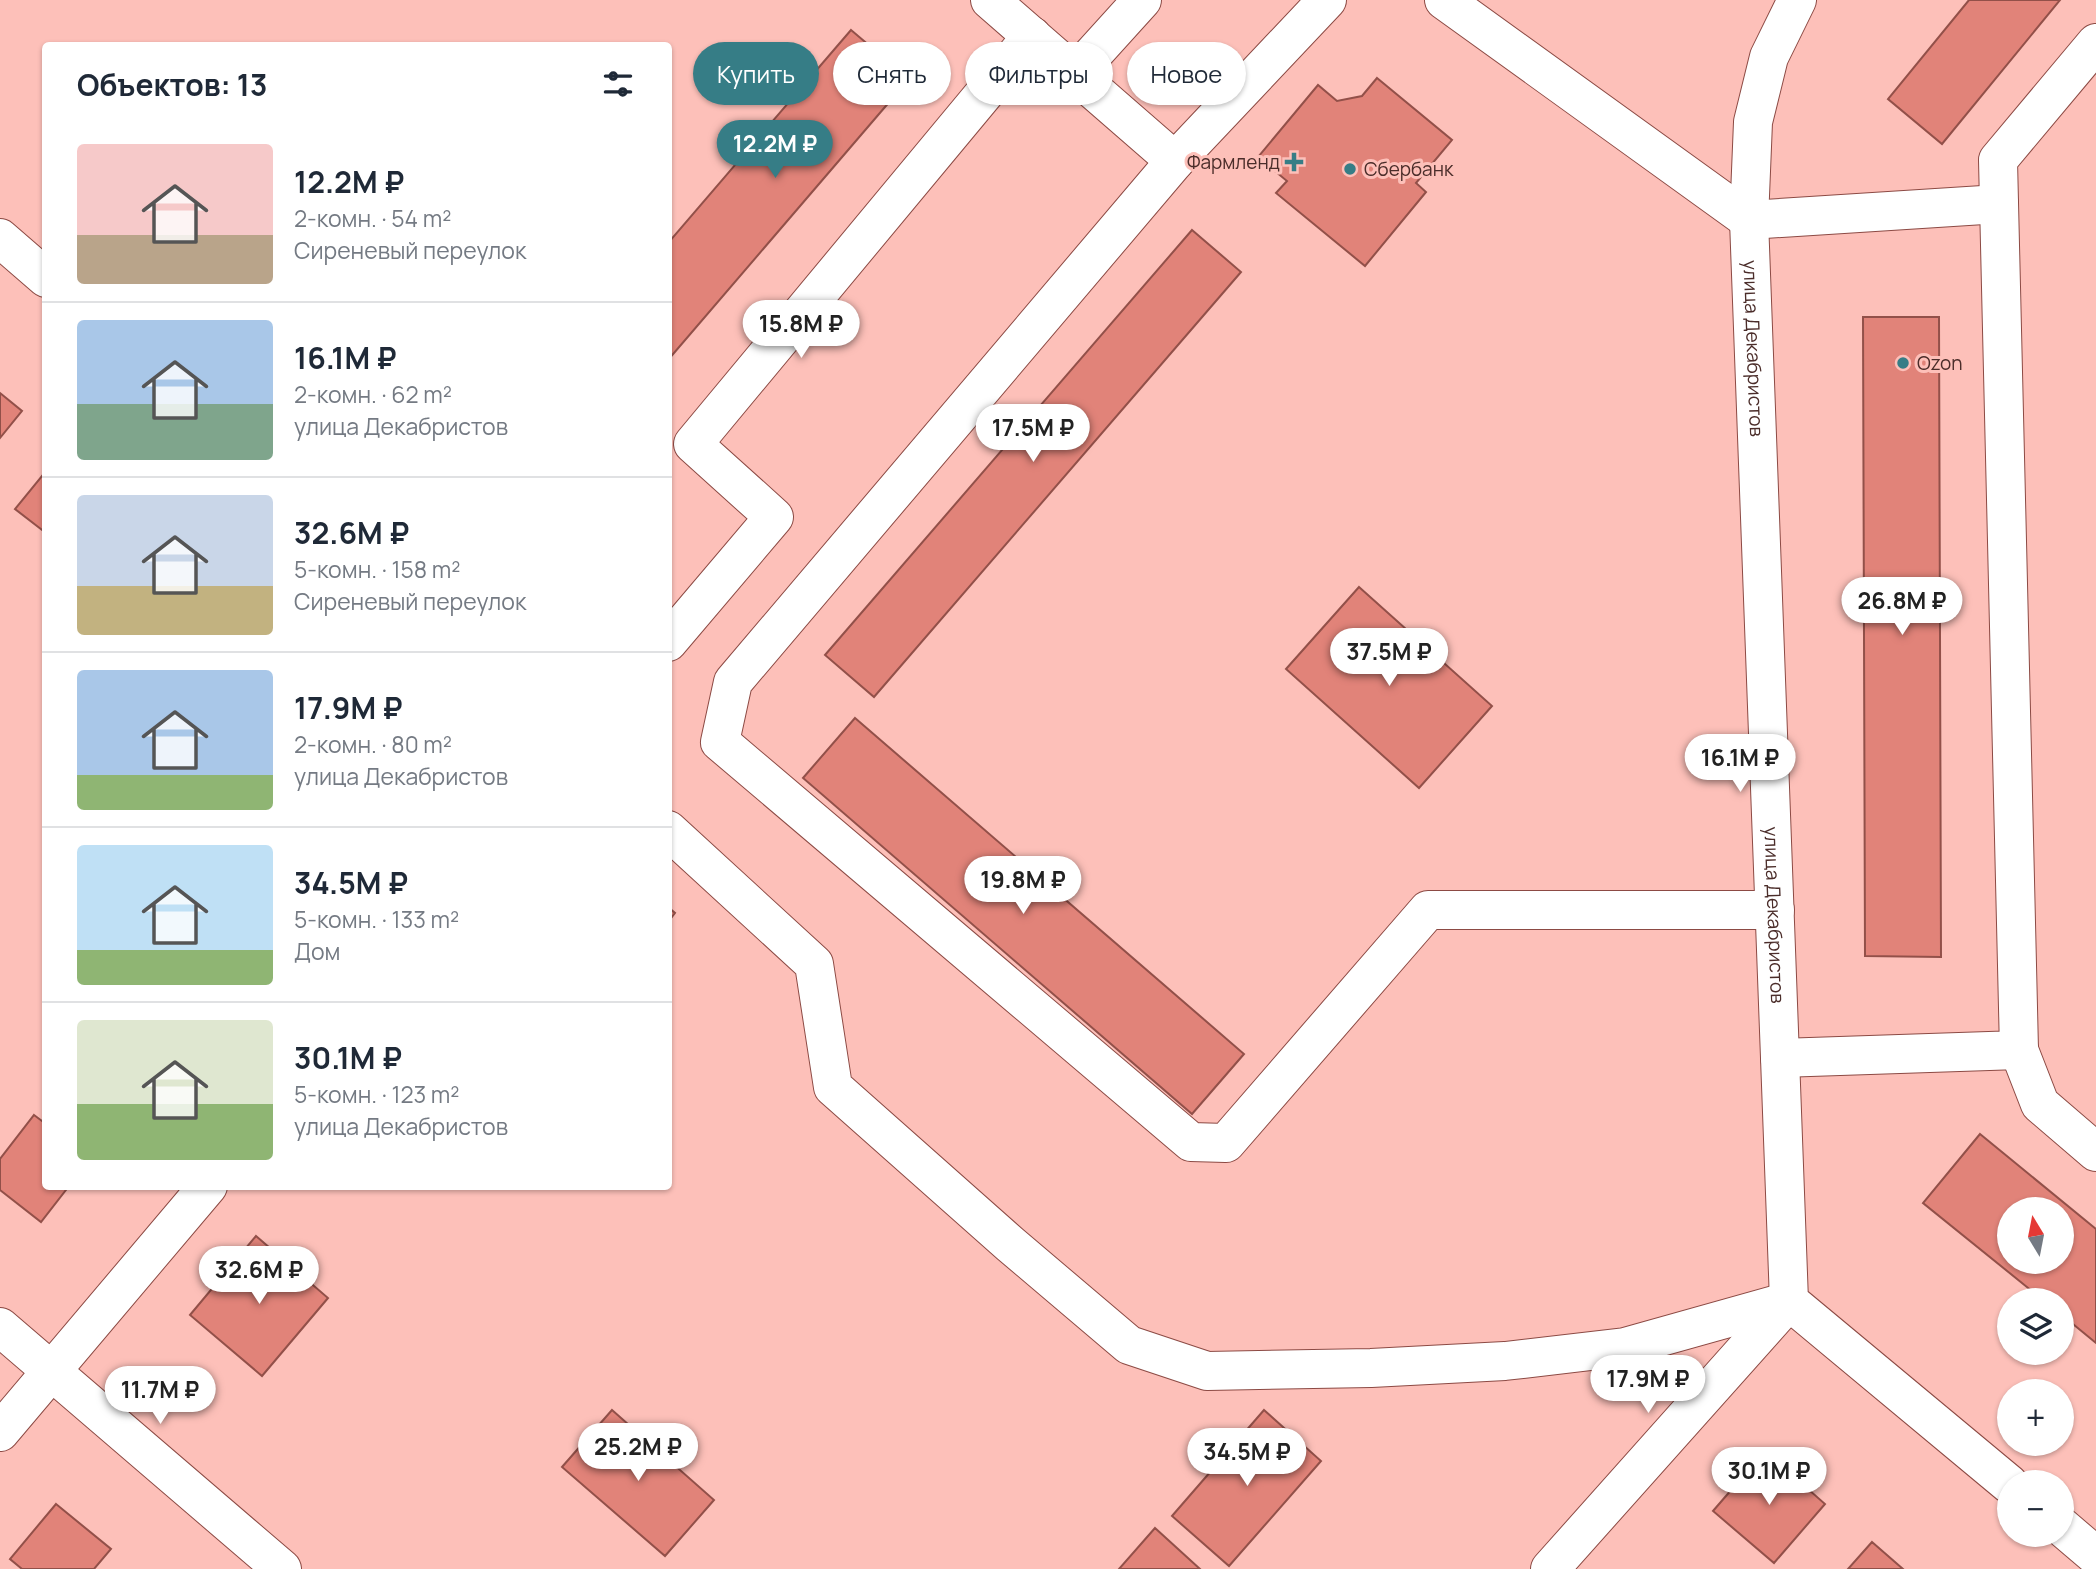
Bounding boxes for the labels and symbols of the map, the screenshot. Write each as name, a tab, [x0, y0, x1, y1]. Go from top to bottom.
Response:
pin: 12.2M ₽	[710, 120, 840, 180]
place label: Фармленд	[1187, 149, 1280, 175]
marker: Фармленд	[1286, 154, 1302, 170]
place label: Сбербанк	[1364, 156, 1454, 182]
marker: Сбербанк	[1342, 161, 1358, 177]
street label: улица Декабристов	[1737, 260, 1770, 437]
pin: 15.8M ₽	[736, 300, 866, 360]
place label: Ozon	[1917, 350, 1963, 376]
marker: Ozon	[1895, 355, 1911, 371]
pin: 17.5M ₽	[968, 405, 1098, 464]
pin: 26.8M ₽	[1837, 578, 1967, 637]
pin: 37.5M ₽	[1324, 628, 1454, 688]
pin: 16.1M ₽	[1675, 734, 1805, 794]
street label: улица Декабристов	[1758, 826, 1791, 1004]
pin: 19.8M ₽	[958, 856, 1088, 916]
north arrow	[1997, 1197, 2074, 1274]
pin: 32.6M ₽	[194, 1246, 324, 1306]
pin: 17.9M ₽	[1583, 1356, 1713, 1415]
pin: 11.7M ₽	[95, 1366, 225, 1426]
pin: 25.2M ₽	[573, 1424, 703, 1483]
pin: 34.5M ₽	[1182, 1428, 1312, 1488]
pin: 30.1M ₽	[1704, 1448, 1834, 1507]

